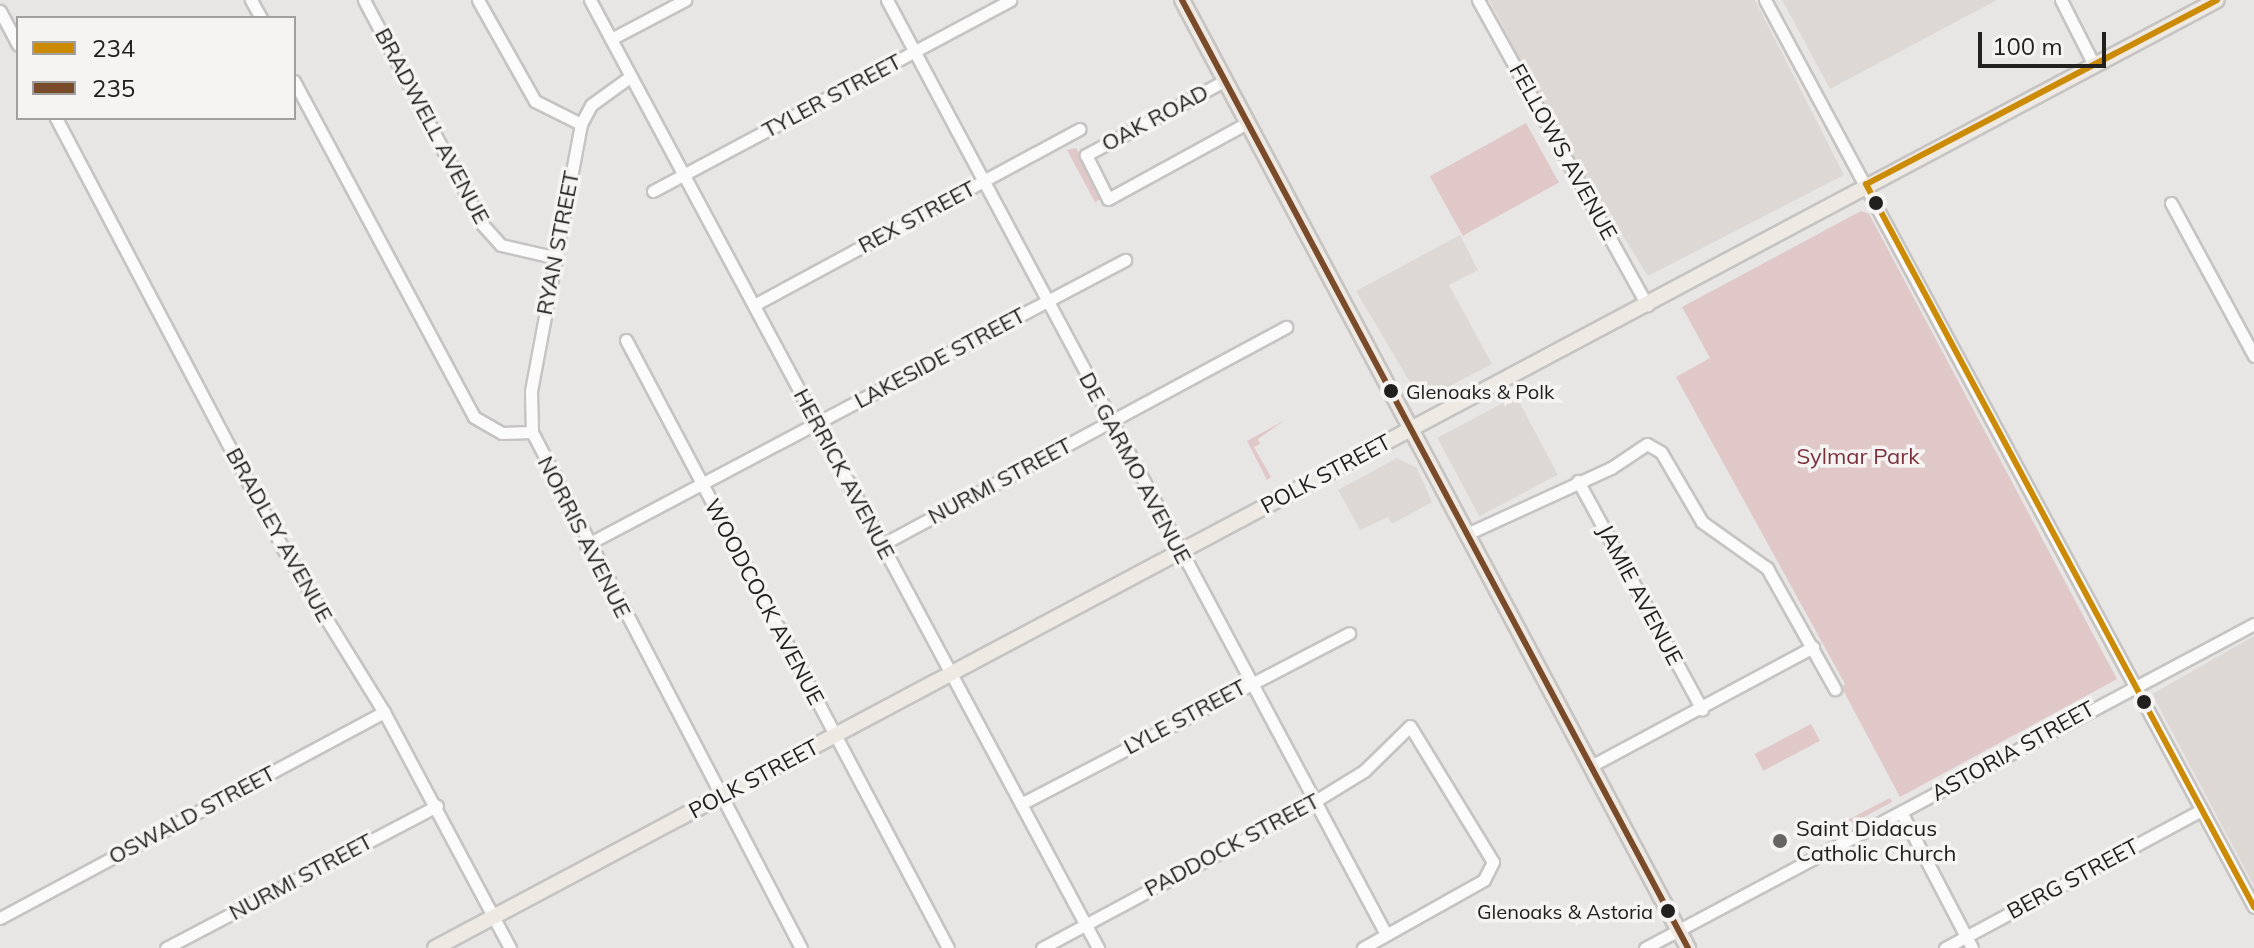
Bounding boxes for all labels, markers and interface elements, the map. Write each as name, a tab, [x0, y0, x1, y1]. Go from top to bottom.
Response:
legend	[16, 16, 296, 120]
scale bar	[1982, 16, 2110, 66]
street label: BRADWELL AVENUE	[369, 24, 495, 228]
text: 100 m	[1992, 31, 2063, 61]
text: 234	[92, 33, 135, 63]
street label: TYLER STREET	[758, 48, 906, 144]
street label: FELLOWS AVENUE	[1504, 59, 1622, 245]
text: 235	[92, 73, 135, 103]
street label: OAK ROAD	[1097, 79, 1213, 157]
street label: RYAN STREET	[531, 169, 585, 317]
street label: REX STREET	[854, 175, 980, 259]
unlabelled marker	[1868, 195, 1884, 211]
street label: LAKESIDE STREET	[850, 302, 1030, 414]
street label: DE GARMO AVENUE	[1073, 368, 1197, 568]
place label: Glenoaks & Polk	[1406, 379, 1554, 403]
marker: Glenoaks & Polk	[1383, 383, 1399, 399]
street label: HERRICK AVENUE	[788, 384, 900, 564]
street label: POLK STREET	[1256, 429, 1396, 519]
street label: NURMI STREET	[924, 432, 1076, 530]
street label: BRADLEY AVENUE	[220, 443, 338, 627]
park label: Sylmar Park	[1796, 444, 1920, 470]
street label: NORRIS AVENUE	[532, 452, 636, 622]
street label: WOODCOCK AVENUE	[698, 494, 830, 710]
street label: JAMIE AVENUE	[1592, 520, 1688, 670]
street label: LYLE STREET	[1119, 674, 1251, 760]
unlabelled marker	[2136, 694, 2152, 710]
street label: ASTORIA STREET	[1927, 695, 2099, 807]
street label: POLK STREET	[684, 734, 824, 824]
street label: OSWALD STREET	[104, 760, 280, 870]
street label: PADDOCK STREET	[1140, 788, 1324, 902]
place label: Saint Didacus Catholic Church	[1796, 815, 1956, 866]
street label: NURMI STREET	[225, 828, 377, 926]
marker: Saint Didacus Catholic Church	[1771, 832, 1789, 850]
street label: BERG STREET	[2003, 833, 2143, 925]
place label: Glenoaks & Astoria	[1477, 899, 1653, 923]
marker: Glenoaks & Astoria	[1660, 903, 1676, 919]

